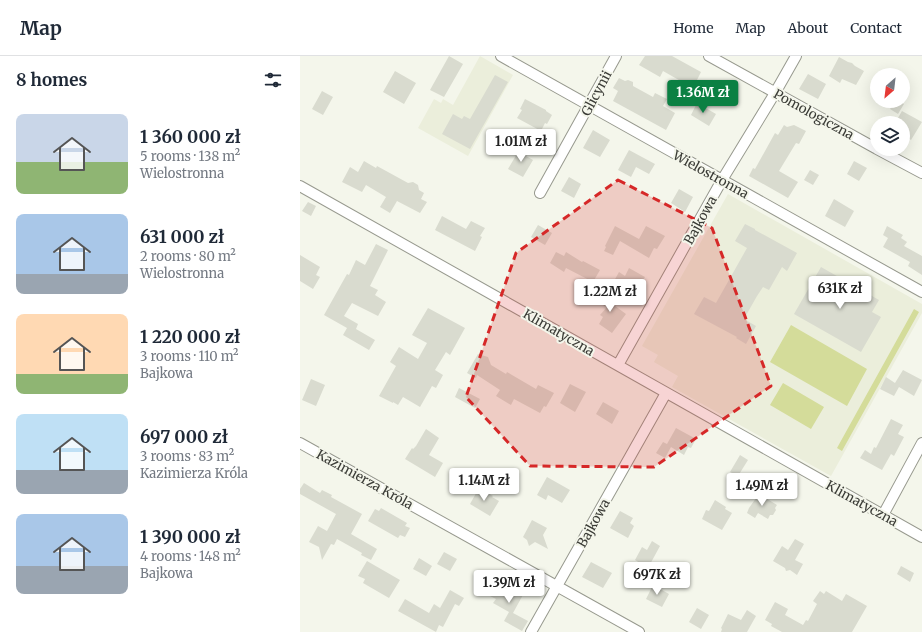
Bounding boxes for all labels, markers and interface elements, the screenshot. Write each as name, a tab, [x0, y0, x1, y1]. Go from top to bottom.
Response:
text: Map	[20, 16, 62, 40]
text: Home	[673, 19, 714, 37]
text: Map	[736, 19, 765, 37]
text: About	[787, 19, 828, 37]
text: Contact	[850, 19, 902, 37]
street label: Glicynii	[577, 68, 615, 119]
north arrow	[870, 68, 910, 108]
map controls	[870, 68, 910, 156]
text: 8 homes	[16, 69, 87, 91]
icon: filters	[262, 69, 284, 91]
pin: 1.36M zł	[662, 80, 744, 114]
text: 1.36M zł	[676, 84, 730, 101]
street label: Pomologiczna	[771, 85, 857, 144]
button: layers	[870, 116, 910, 156]
text: 1 360 000 zł	[140, 126, 241, 148]
pin: 1.01M zł	[480, 129, 562, 163]
icon: home	[48, 130, 96, 178]
text: 1.01M zł	[495, 133, 547, 150]
street label: Wielostronna	[669, 146, 752, 202]
text: 5 rooms · 138 m²	[140, 148, 240, 165]
text: Wielostronna	[140, 165, 224, 182]
street label: Bajkowa	[680, 193, 721, 248]
text: 631 000 zł	[140, 226, 224, 248]
icon: home	[48, 230, 96, 278]
text: 2 rooms · 80 m²	[140, 248, 236, 265]
text: Wielostronna	[140, 265, 224, 282]
pin: 631K zł	[803, 276, 877, 310]
pin: 1.22M zł	[569, 279, 651, 313]
text: 631K zł	[817, 280, 863, 297]
text: 1.22M zł	[583, 283, 637, 300]
street label: Klimatyczna	[520, 305, 597, 360]
text: 1 220 000 zł	[140, 326, 241, 348]
icon: home	[48, 330, 96, 378]
text: 3 rooms · 110 m²	[140, 348, 239, 365]
text: Bajkowa	[140, 365, 193, 382]
text: 697 000 zł	[140, 426, 228, 448]
icon: home	[48, 430, 96, 478]
street label: Kazimierza Króla	[313, 446, 416, 513]
text: 3 rooms · 83 m²	[140, 448, 234, 465]
text: Kazimierza Króla	[140, 465, 248, 482]
pin: 1.14M zł	[443, 468, 525, 502]
text: 1.14M zł	[458, 472, 510, 489]
pin: 1.49M zł	[721, 473, 803, 507]
text: 1.49M zł	[735, 477, 789, 494]
street label: Klimatyczna	[823, 477, 901, 530]
street label: Bajkowa	[573, 496, 614, 551]
text: 1 390 000 zł	[140, 526, 241, 548]
icon: home	[48, 530, 96, 578]
text: 4 rooms · 148 m²	[140, 548, 241, 565]
pin: 697K zł	[620, 562, 694, 596]
text: Bajkowa	[140, 565, 193, 582]
text: 697K zł	[633, 566, 681, 583]
pin: 1.39M zł	[468, 570, 550, 604]
text: 1.39M zł	[483, 574, 535, 591]

